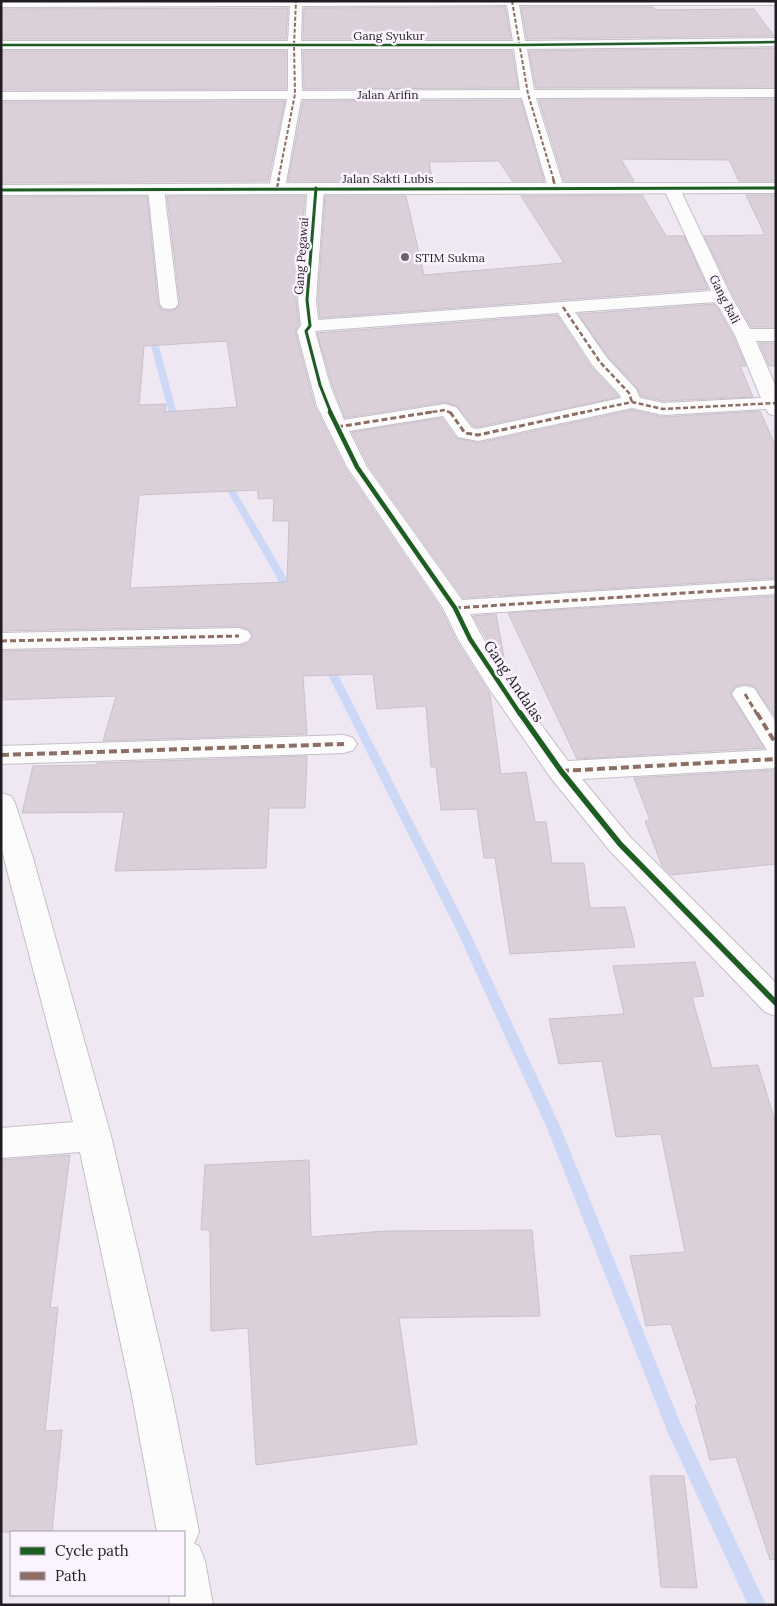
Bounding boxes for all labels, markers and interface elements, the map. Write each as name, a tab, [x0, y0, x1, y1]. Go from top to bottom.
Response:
street label: Gang Syukur	[353, 28, 426, 43]
street label: Jalan Arifin	[356, 87, 419, 102]
street label: Jalan Sakti Lubis	[341, 171, 434, 186]
street label: Gang Pegawai	[291, 217, 311, 295]
place label: STIM Sukma	[415, 250, 485, 265]
marker: STIM Sukma	[399, 251, 411, 263]
street label: Gang Bali	[706, 272, 744, 326]
street label: Gang Andalas	[480, 637, 548, 726]
legend	[10, 1531, 185, 1596]
text: Cycle path	[55, 1541, 129, 1560]
text: Path	[55, 1566, 86, 1585]

